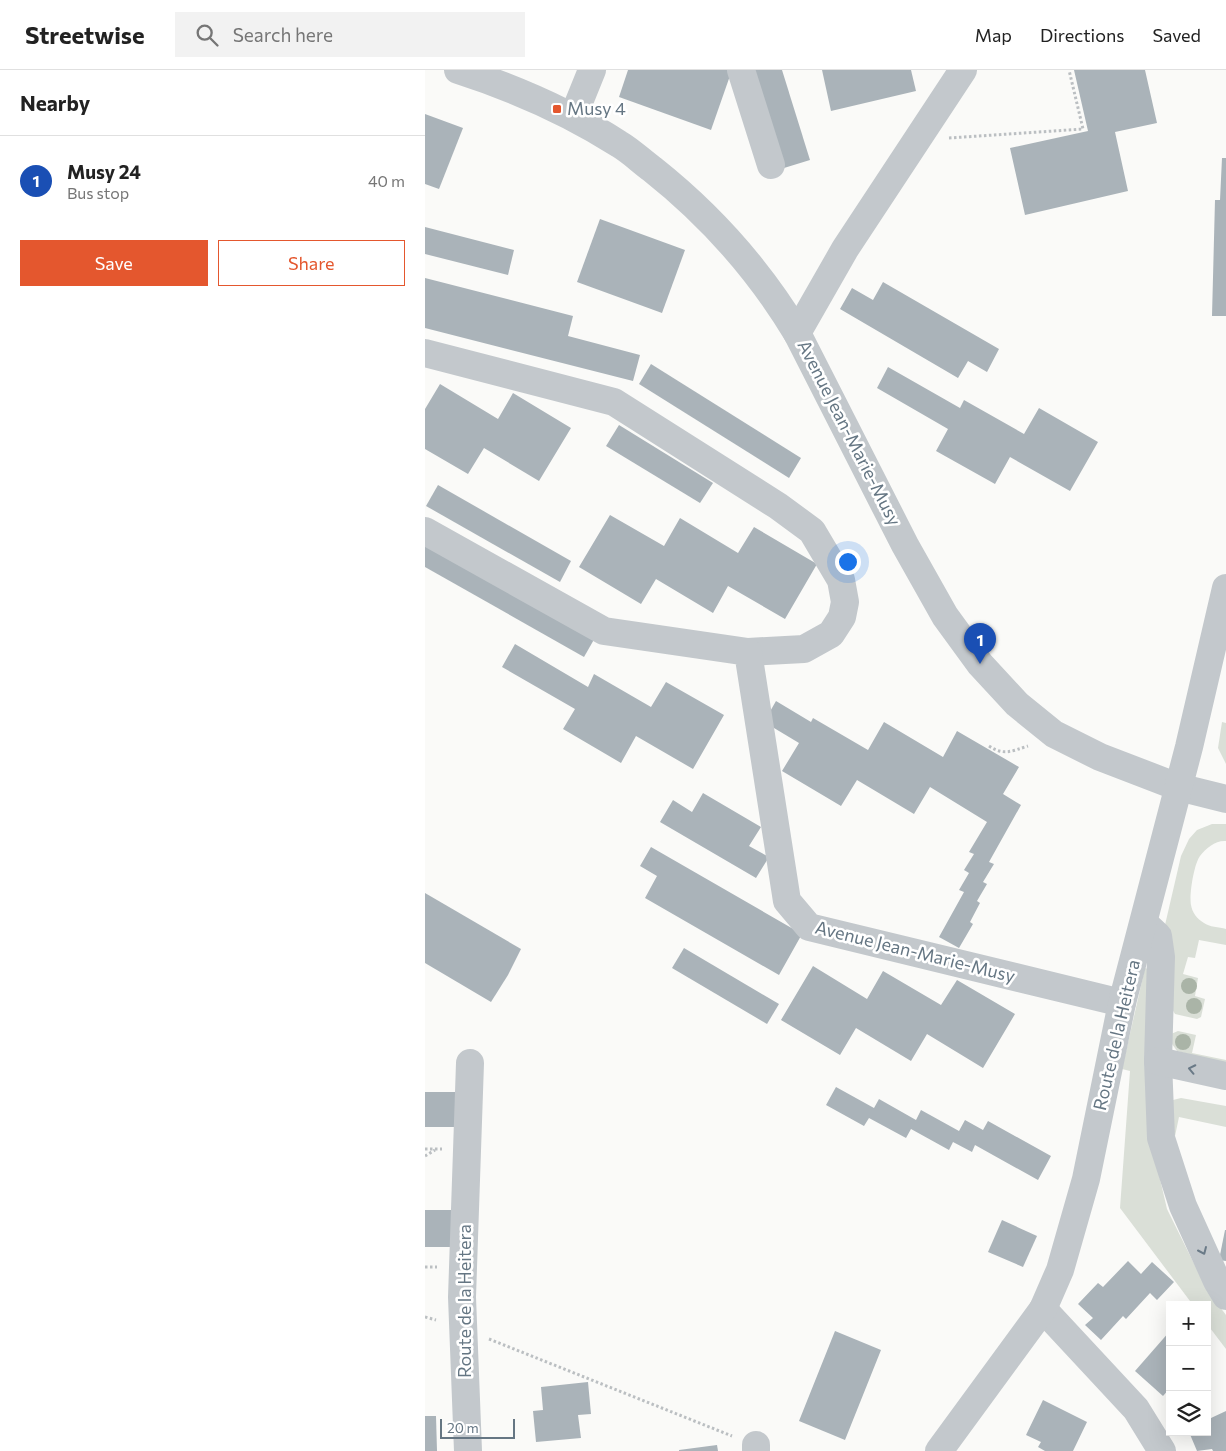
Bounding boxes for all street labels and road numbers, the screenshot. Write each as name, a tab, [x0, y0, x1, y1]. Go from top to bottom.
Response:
street label: Avenue Jean-Marie-Musy	[793, 336, 906, 529]
street label: Avenue Jean-Marie-Musy	[813, 916, 1018, 987]
street label: Route de la Heitera	[1088, 957, 1144, 1112]
street label: Route de la Heitera	[453, 1224, 475, 1378]

